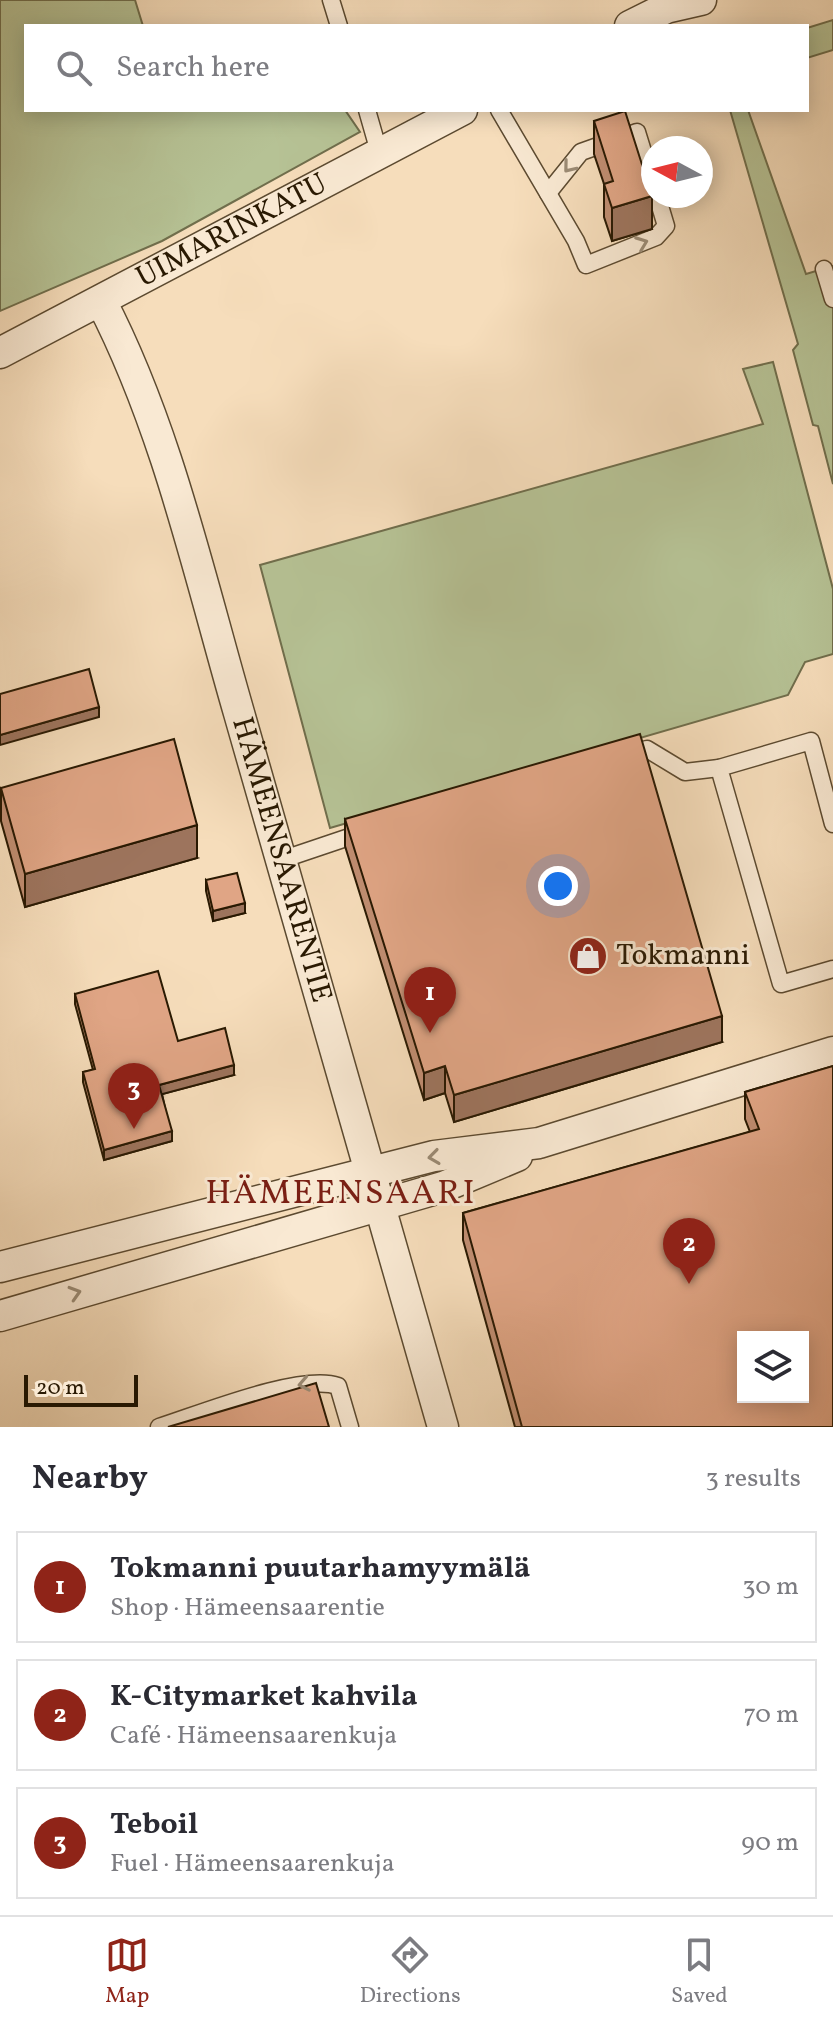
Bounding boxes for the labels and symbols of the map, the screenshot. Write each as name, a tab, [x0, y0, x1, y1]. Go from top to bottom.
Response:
north arrow	[641, 136, 713, 208]
one-way arrow	[564, 158, 578, 173]
street label: UIMARINKATU	[129, 163, 335, 299]
one-way arrow	[635, 236, 649, 253]
street label: HÄMEENSAARENTIE	[220, 712, 342, 1007]
your location	[538, 866, 578, 906]
shop icon: Tokmanni	[567, 935, 609, 977]
place label: Tokmanni	[616, 935, 750, 977]
pin: 1	[404, 967, 456, 1033]
pin: 3	[108, 1063, 160, 1129]
one-way arrow	[427, 1149, 440, 1166]
district label: HÄMEENSAARI	[205, 1171, 477, 1218]
pin: 2	[663, 1218, 715, 1284]
one-way arrow	[67, 1286, 81, 1302]
scale bar	[24, 1371, 138, 1407]
one-way arrow	[297, 1375, 310, 1392]

